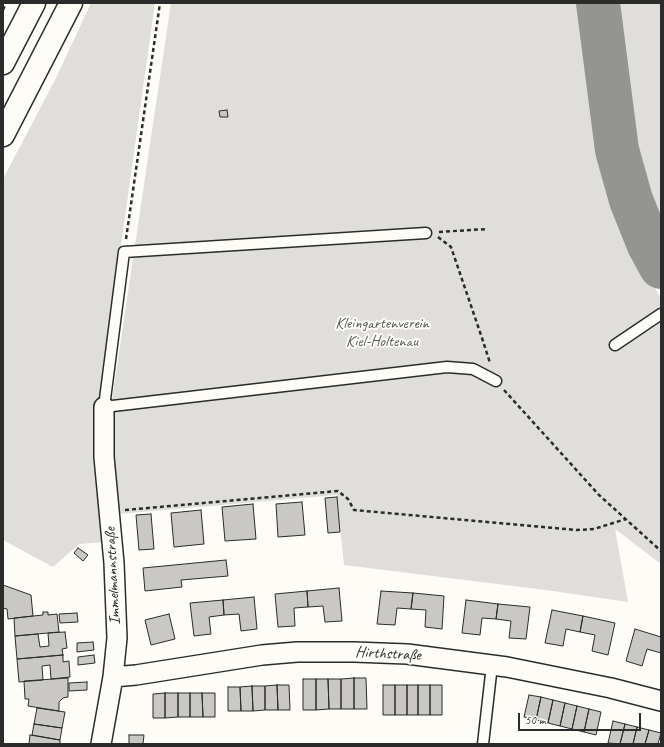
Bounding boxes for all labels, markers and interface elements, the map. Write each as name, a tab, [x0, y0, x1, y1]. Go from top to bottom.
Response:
park label: Kleingartenverein Kiel-Holtenau	[335, 314, 429, 352]
street label: Immelmannstraße	[101, 527, 125, 625]
street label: Hirthstraße	[355, 643, 421, 665]
scale bar	[520, 705, 643, 731]
text: 50 m	[525, 712, 545, 728]

